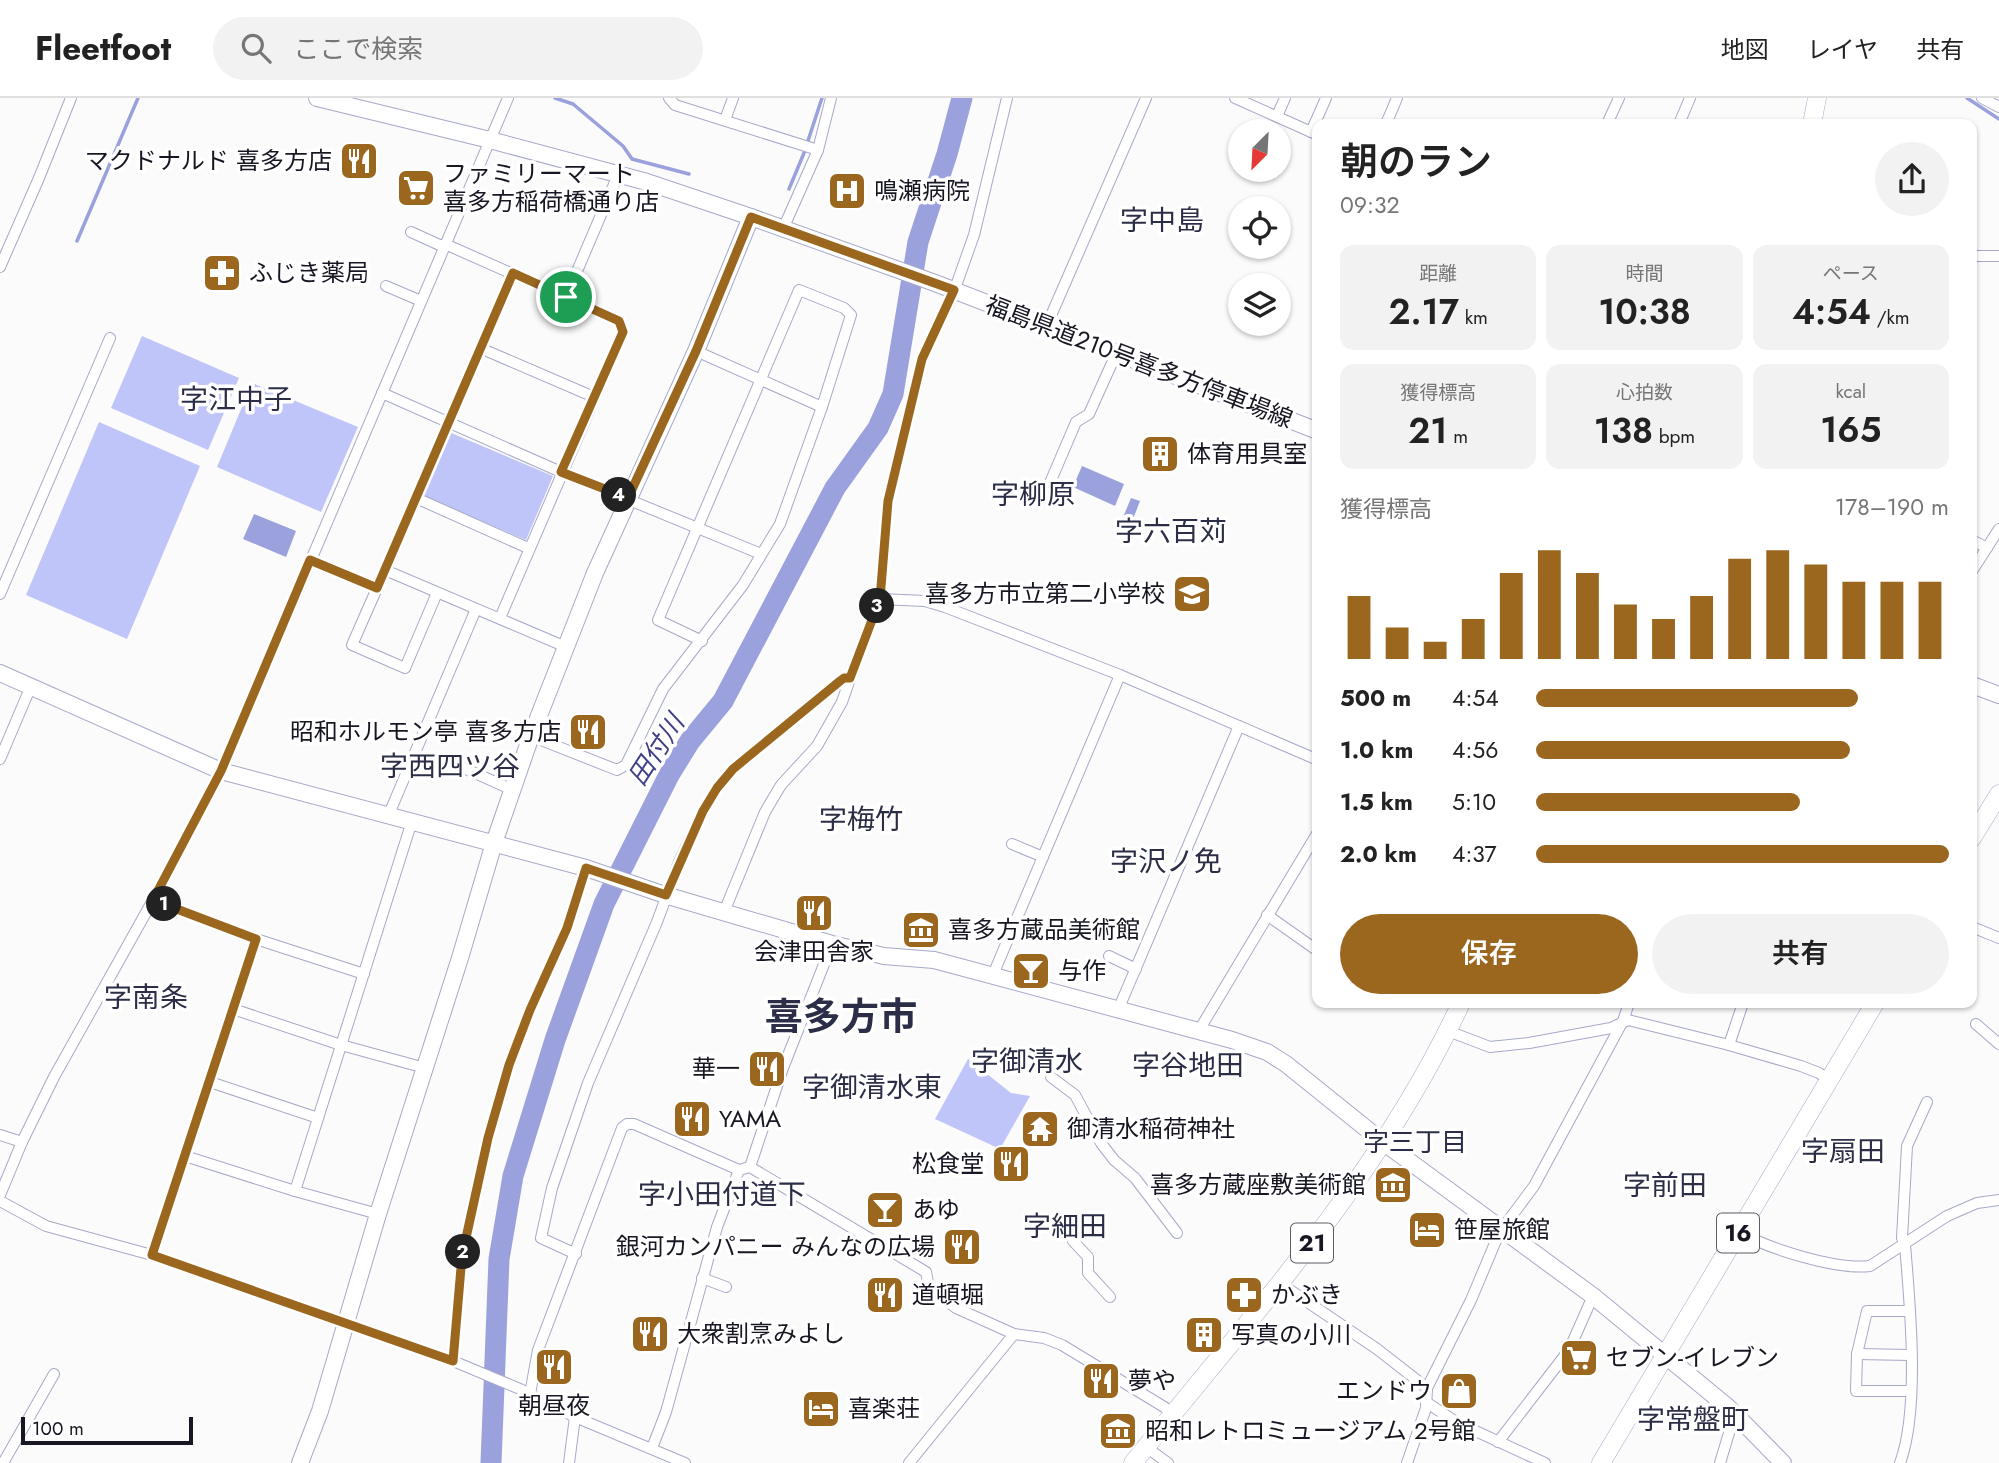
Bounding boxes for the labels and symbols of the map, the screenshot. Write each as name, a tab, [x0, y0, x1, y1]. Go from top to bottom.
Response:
north arrow	[1228, 119, 1292, 182]
restaurant icon: マクドナルド 喜多方店	[338, 140, 380, 182]
place label: マクドナルド 喜多方店	[85, 143, 332, 178]
place label: ファミリーマート 喜多方稲荷橋通り店	[443, 156, 659, 219]
supermarket icon: ファミリーマート 喜多方稲荷橋通り店	[395, 167, 437, 209]
hospital icon: 鳴瀬病院	[826, 170, 868, 212]
place label: 鳴瀬病院	[874, 173, 970, 208]
district label: 字中島	[1120, 200, 1204, 241]
pharmacy icon: ふじき薬局	[201, 252, 243, 294]
place label: ふじき薬局	[249, 255, 369, 290]
pin	[536, 267, 596, 327]
street label: 福島県道210号喜多方停車場線	[980, 287, 1298, 436]
district label: 字江中子	[180, 379, 292, 420]
building icon: 体育用具室	[1139, 433, 1181, 475]
place label: 体育用具室	[1187, 436, 1307, 471]
district label: 字柳原	[991, 474, 1075, 515]
pin: 4	[602, 478, 636, 512]
district label: 字六百苅	[1115, 511, 1227, 552]
school or university icon: 喜多方市立第二小学校	[1171, 573, 1213, 615]
place label: 喜多方市立第二小学校	[925, 576, 1165, 611]
pin: 3	[860, 588, 894, 624]
water label: 田付川	[619, 704, 695, 793]
restaurant icon: 昭和ホルモン亭 喜多方店	[567, 711, 609, 753]
place label: 昭和ホルモン亭 喜多方店	[290, 714, 561, 749]
district label: 字西四ツ谷	[380, 746, 520, 787]
district label: 字梅竹	[819, 799, 903, 840]
district label: 字沢ノ免	[1110, 841, 1222, 882]
pin: 1	[146, 886, 182, 922]
restaurant icon: 会津田舎家	[793, 892, 835, 934]
museum icon: 喜多方蔵品美術館	[900, 909, 942, 951]
place label: 喜多方蔵品美術館	[948, 912, 1140, 947]
place label: 会津田舎家	[754, 934, 874, 969]
bar icon: 与作	[1010, 950, 1052, 992]
place label: 与作	[1058, 953, 1106, 988]
district label: 字南条	[104, 977, 188, 1018]
district label: 喜多方市	[765, 989, 917, 1044]
district label: 字御清水	[971, 1041, 1083, 1082]
district label: 字谷地田	[1132, 1045, 1244, 1086]
restaurant icon: 華一	[746, 1048, 788, 1090]
place label: 華一	[692, 1051, 740, 1086]
district label: 字御清水東	[802, 1067, 942, 1108]
restaurant icon: YAMA	[671, 1098, 713, 1140]
place label: YAMA	[719, 1101, 781, 1136]
temple icon: 御清水稲荷神社	[1019, 1108, 1061, 1150]
place label: 御清水稲荷神社	[1067, 1111, 1235, 1146]
district label: 字三丁目	[1363, 1123, 1467, 1161]
district label: 字扇田	[1801, 1131, 1885, 1172]
restaurant icon: 松食堂	[990, 1143, 1032, 1185]
place label: 松食堂	[912, 1146, 984, 1181]
museum icon: 喜多方蔵座敷美術館	[1372, 1164, 1414, 1206]
district label: 字前田	[1623, 1165, 1707, 1206]
place label: 喜多方蔵座敷美術館	[1150, 1167, 1366, 1202]
district label: 字小田付道下	[638, 1174, 806, 1215]
bar icon: あゆ	[864, 1189, 906, 1231]
place label: あゆ	[912, 1192, 960, 1227]
district label: 字細田	[1023, 1206, 1107, 1247]
hotel icon: 笹屋旅館	[1406, 1209, 1448, 1251]
place label: 笹屋旅館	[1454, 1212, 1550, 1247]
road number: 16	[1717, 1214, 1759, 1252]
road number: 21	[1291, 1224, 1333, 1262]
restaurant icon: 銀河カンパニー みんなの広場	[941, 1226, 983, 1268]
place label: 銀河カンパニー みんなの広場	[616, 1229, 935, 1264]
pin: 2	[446, 1234, 480, 1270]
restaurant icon: 道頓堀	[864, 1274, 906, 1316]
pharmacy icon: かぶき	[1223, 1274, 1265, 1316]
place label: 道頓堀	[912, 1277, 984, 1312]
place label: かぶき	[1271, 1277, 1343, 1312]
restaurant icon: 大衆割烹みよし	[629, 1313, 671, 1355]
building icon: 写真の小川	[1183, 1314, 1225, 1356]
place label: 大衆割烹みよし	[677, 1316, 845, 1351]
place label: 写真の小川	[1231, 1317, 1351, 1352]
supermarket icon: セブン-イレブン	[1558, 1337, 1600, 1379]
place label: セブン-イレブン	[1606, 1340, 1779, 1375]
restaurant icon: 朝昼夜	[533, 1346, 575, 1388]
restaurant icon: 夢や	[1080, 1360, 1122, 1402]
place label: 夢や	[1128, 1363, 1176, 1398]
shop icon: エンドウ	[1438, 1370, 1480, 1412]
place label: エンドウ	[1336, 1373, 1432, 1408]
place label: 朝昼夜	[518, 1388, 590, 1423]
hotel icon: 喜楽荘	[800, 1388, 842, 1430]
place label: 喜楽荘	[848, 1391, 920, 1426]
district label: 字常盤町	[1637, 1399, 1749, 1440]
museum icon: 昭和レトロミュージアム 2号館	[1097, 1410, 1139, 1452]
place label: 昭和レトロミュージアム 2号館	[1145, 1413, 1476, 1448]
scale bar	[21, 1414, 192, 1446]

